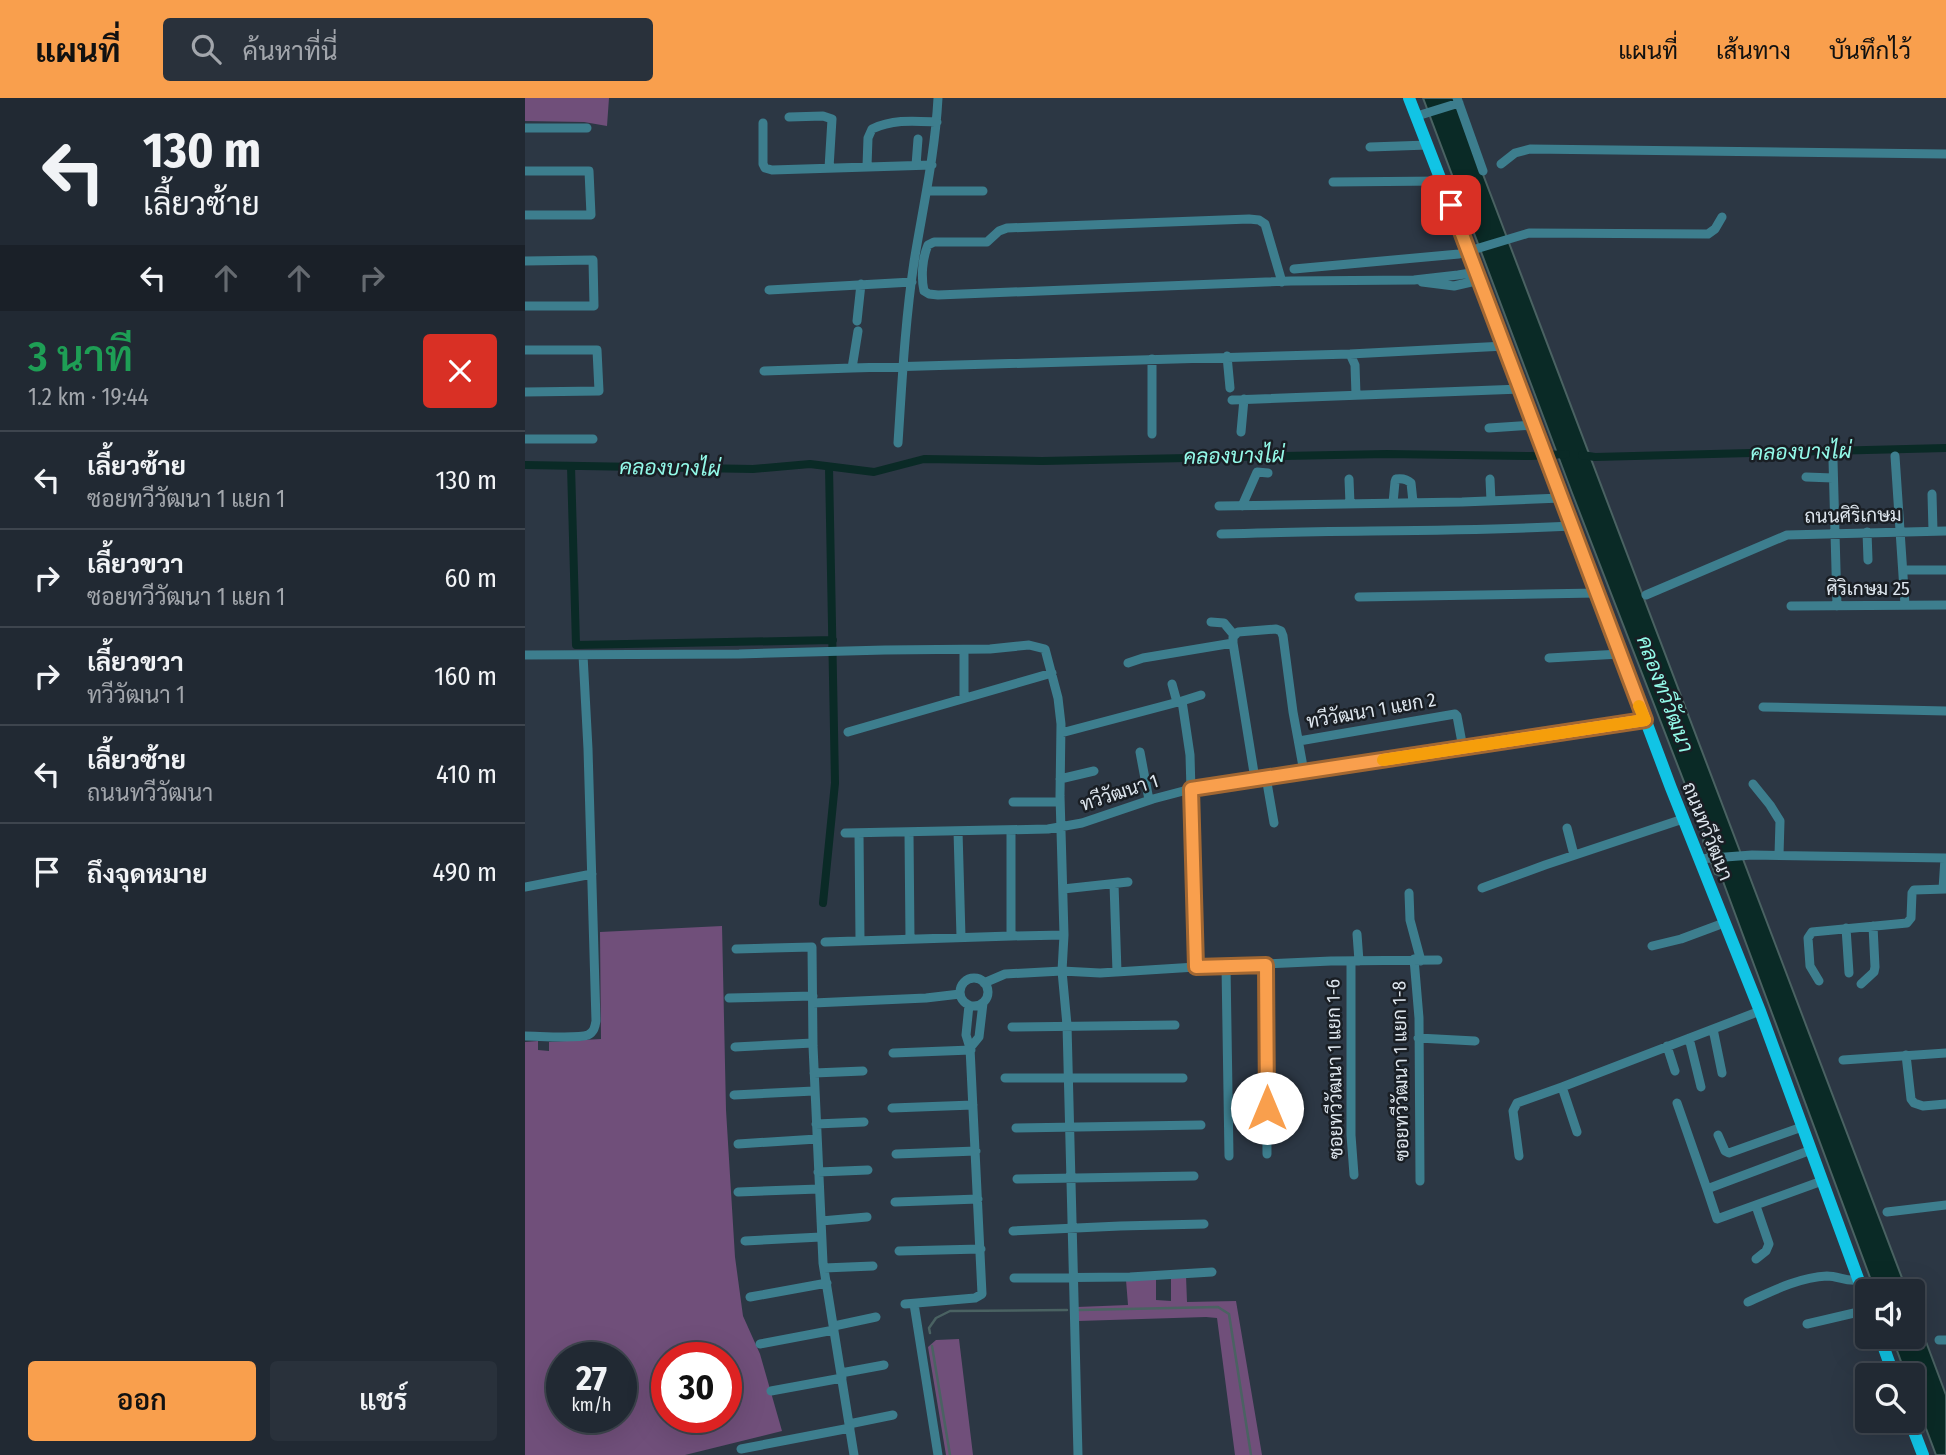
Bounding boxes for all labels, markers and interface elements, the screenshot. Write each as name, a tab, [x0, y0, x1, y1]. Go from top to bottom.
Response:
search box	[163, 18, 653, 81]
icon: search	[187, 30, 225, 68]
text: แผนที่	[35, 31, 121, 71]
text: ค้นหาที่นี่	[243, 36, 338, 67]
text: แผนที่	[1618, 37, 1678, 65]
text: เส้นทาง	[1716, 37, 1791, 65]
text: บันทึกไว้	[1829, 37, 1911, 65]
text: 130 m	[143, 121, 261, 180]
icon: left	[28, 126, 119, 217]
pin	[1421, 175, 1481, 235]
text: เลี้ยวซ้าย	[143, 185, 260, 223]
icon: arrive	[1432, 186, 1470, 224]
icon: left	[134, 259, 172, 297]
icon: ahead	[207, 259, 245, 297]
icon: ahead	[280, 259, 318, 297]
icon: right	[353, 259, 391, 297]
text: 3 นาที	[28, 332, 133, 382]
button: close	[423, 334, 497, 408]
text: 1.2 km · 19:44	[28, 383, 149, 411]
water label: คลองบางไผ่	[1750, 438, 1853, 466]
water label: คลองบางไผ่	[1183, 442, 1286, 470]
text: เลี้ยวซ้าย	[87, 451, 186, 482]
water label: คลองบางไผ่	[619, 454, 722, 482]
icon: left	[28, 461, 66, 499]
text: 130 m	[435, 465, 497, 496]
text: ซอยทวีวัฒนา 1 แยก 1	[87, 485, 285, 513]
street label: ถนนศิริเกษม	[1804, 503, 1902, 528]
text: เลี้ยวขวา	[87, 549, 184, 580]
icon: right	[28, 559, 66, 597]
text: 60 m	[444, 563, 497, 594]
street label: ศิริเกษม 25	[1826, 577, 1910, 600]
text: ซอยทวีวัฒนา 1 แยก 1	[87, 583, 285, 611]
water label: คลองทวีวัฒนา	[1631, 632, 1699, 756]
text: เลี้ยวขวา	[87, 647, 184, 678]
icon: right	[28, 657, 66, 695]
text: 160 m	[434, 661, 497, 692]
text: ทวีวัฒนา 1	[87, 681, 185, 709]
street label: ทวีวัฒนา 1 แยก 2	[1304, 687, 1438, 733]
text: เลี้ยวซ้าย	[87, 745, 186, 776]
icon: left	[28, 755, 66, 793]
text: 410 m	[436, 759, 497, 790]
street label: ทวีวัฒนา 1	[1077, 768, 1161, 816]
street label: ถนนทวีวัฒนา	[1677, 778, 1739, 884]
text: ถนนทวีวัฒนา	[87, 779, 213, 807]
icon: arrive	[28, 853, 66, 891]
text: 490 m	[433, 857, 497, 888]
text: ถึงจุดหมาย	[87, 859, 208, 890]
street label: ซอยทวีวัฒนา 1 แยก 1-6	[1320, 979, 1348, 1159]
street label: ซอยทวีวัฒนา 1 แยก 1-8	[1386, 981, 1414, 1161]
position arrow	[1230, 1071, 1304, 1145]
map controls	[1855, 1279, 1925, 1433]
button: sound	[1855, 1279, 1925, 1349]
speed limit sign: 30	[651, 1342, 742, 1433]
text: 27	[576, 1357, 607, 1399]
button: ออก	[28, 1361, 256, 1441]
button: แชร์	[270, 1361, 497, 1441]
button: search	[1855, 1363, 1925, 1433]
text: km/h	[571, 1394, 612, 1416]

